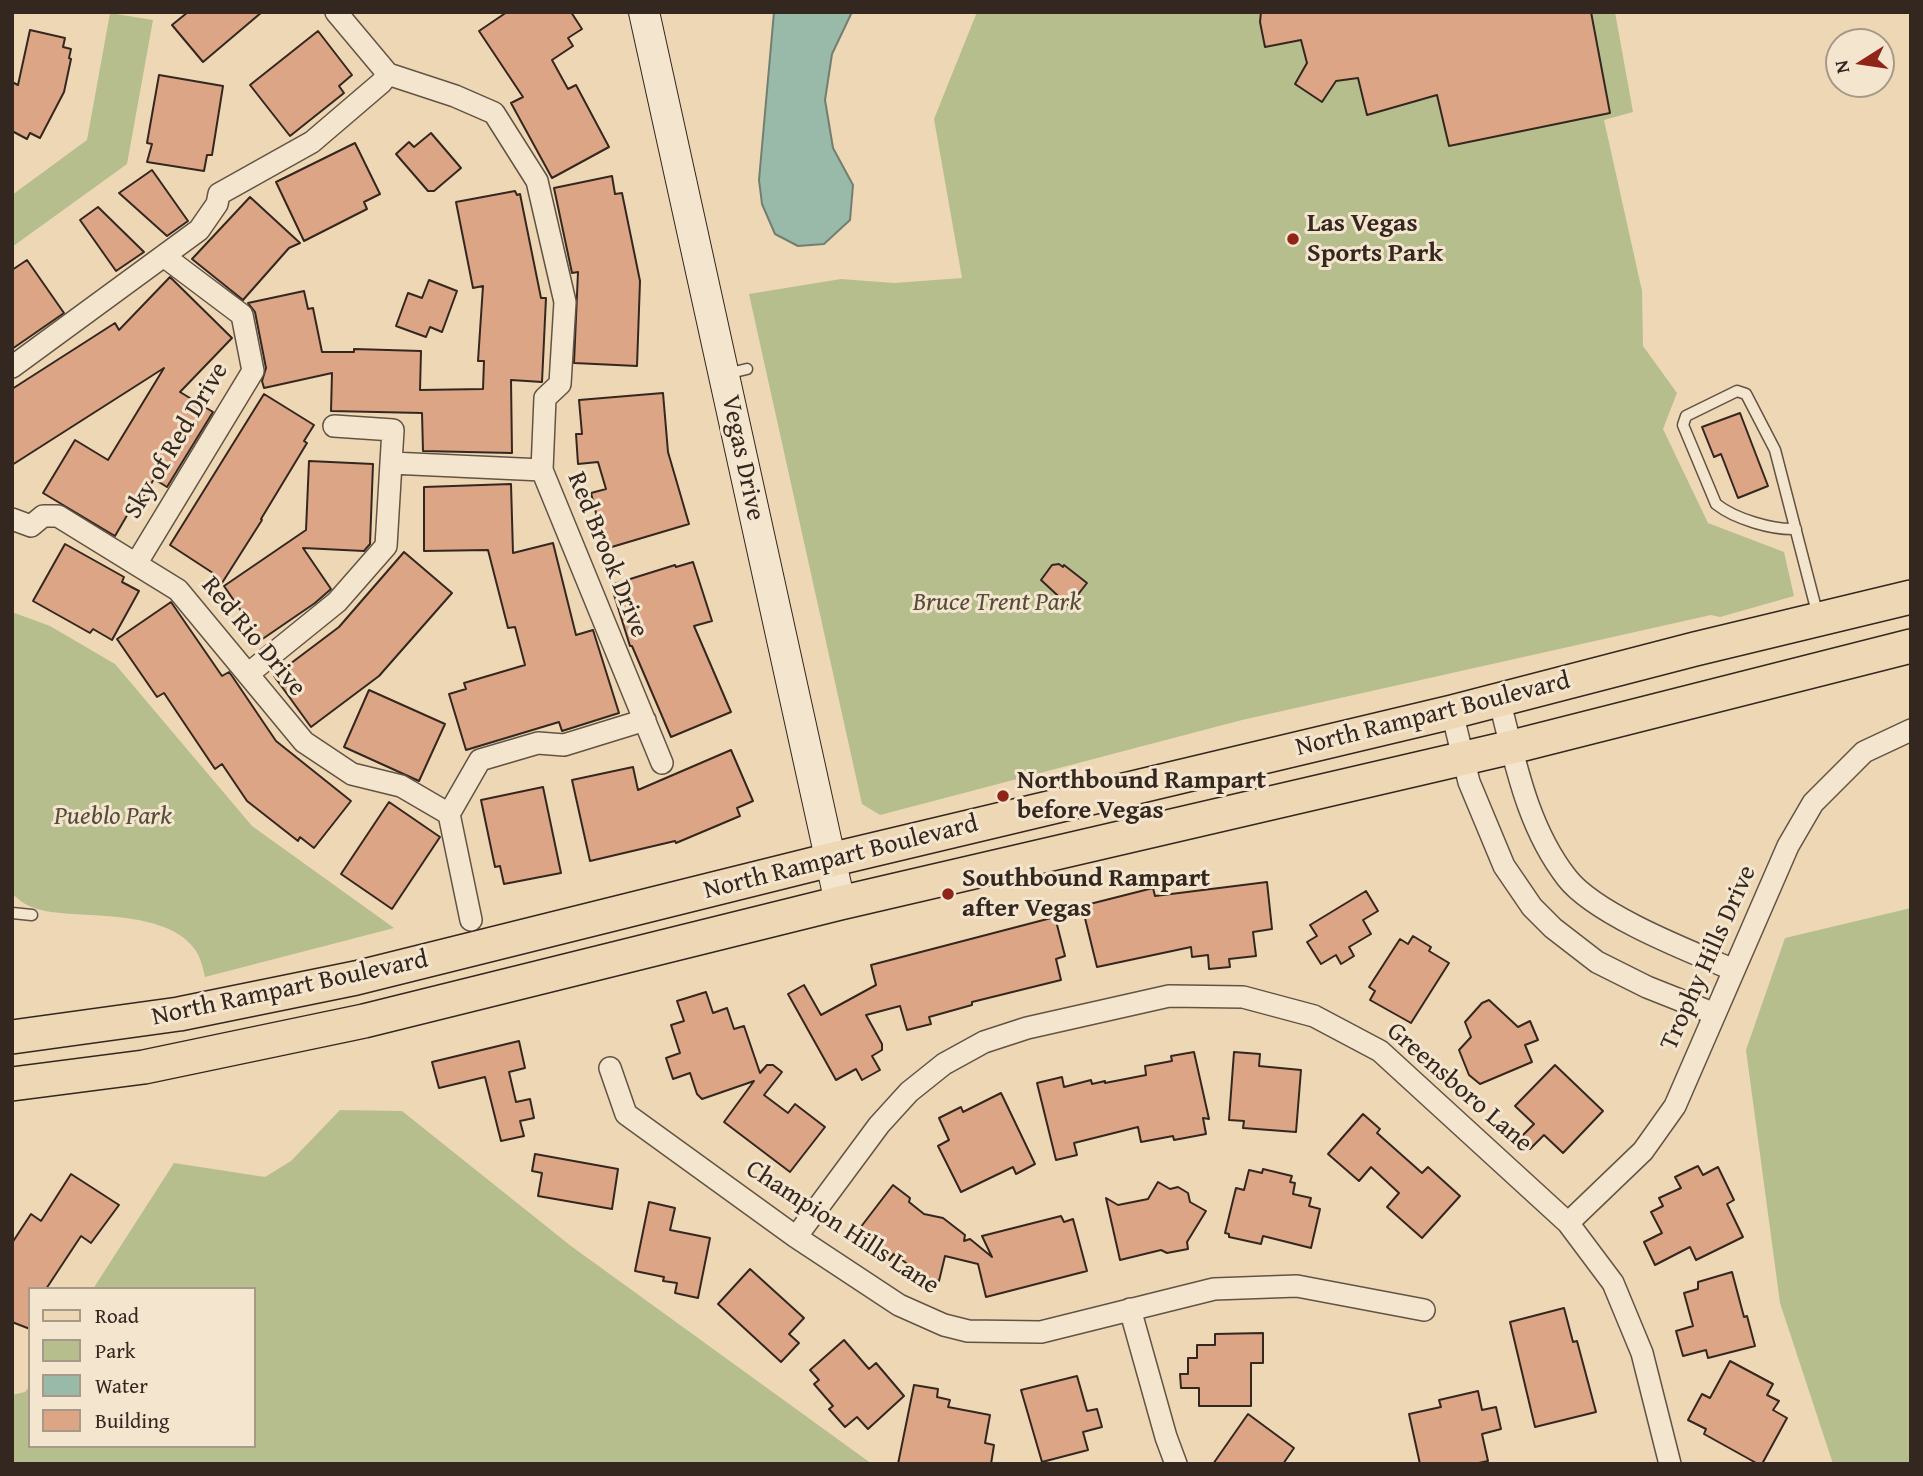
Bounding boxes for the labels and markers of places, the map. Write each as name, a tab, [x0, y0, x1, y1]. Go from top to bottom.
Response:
place label: Las Vegas Sports Park	[1307, 208, 1443, 270]
marker: Las Vegas Sports Park	[1285, 231, 1301, 247]
place label: Northbound Rampart before Vegas	[1017, 765, 1266, 826]
marker: Northbound Rampart before Vegas	[995, 788, 1011, 804]
place label: Southbound Rampart after Vegas	[962, 863, 1210, 924]
marker: Southbound Rampart after Vegas	[940, 886, 956, 902]

